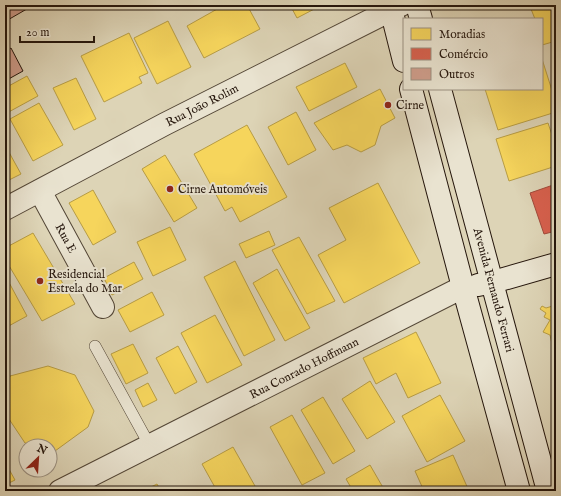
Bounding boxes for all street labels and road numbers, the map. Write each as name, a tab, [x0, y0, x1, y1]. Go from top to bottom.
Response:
street label: Rua João Rolim	[163, 81, 242, 131]
street label: Rua E	[51, 221, 80, 256]
street label: Avenida Fernando Ferrari	[469, 225, 517, 354]
street label: Rua Conrado Hoffmann	[247, 334, 362, 402]

